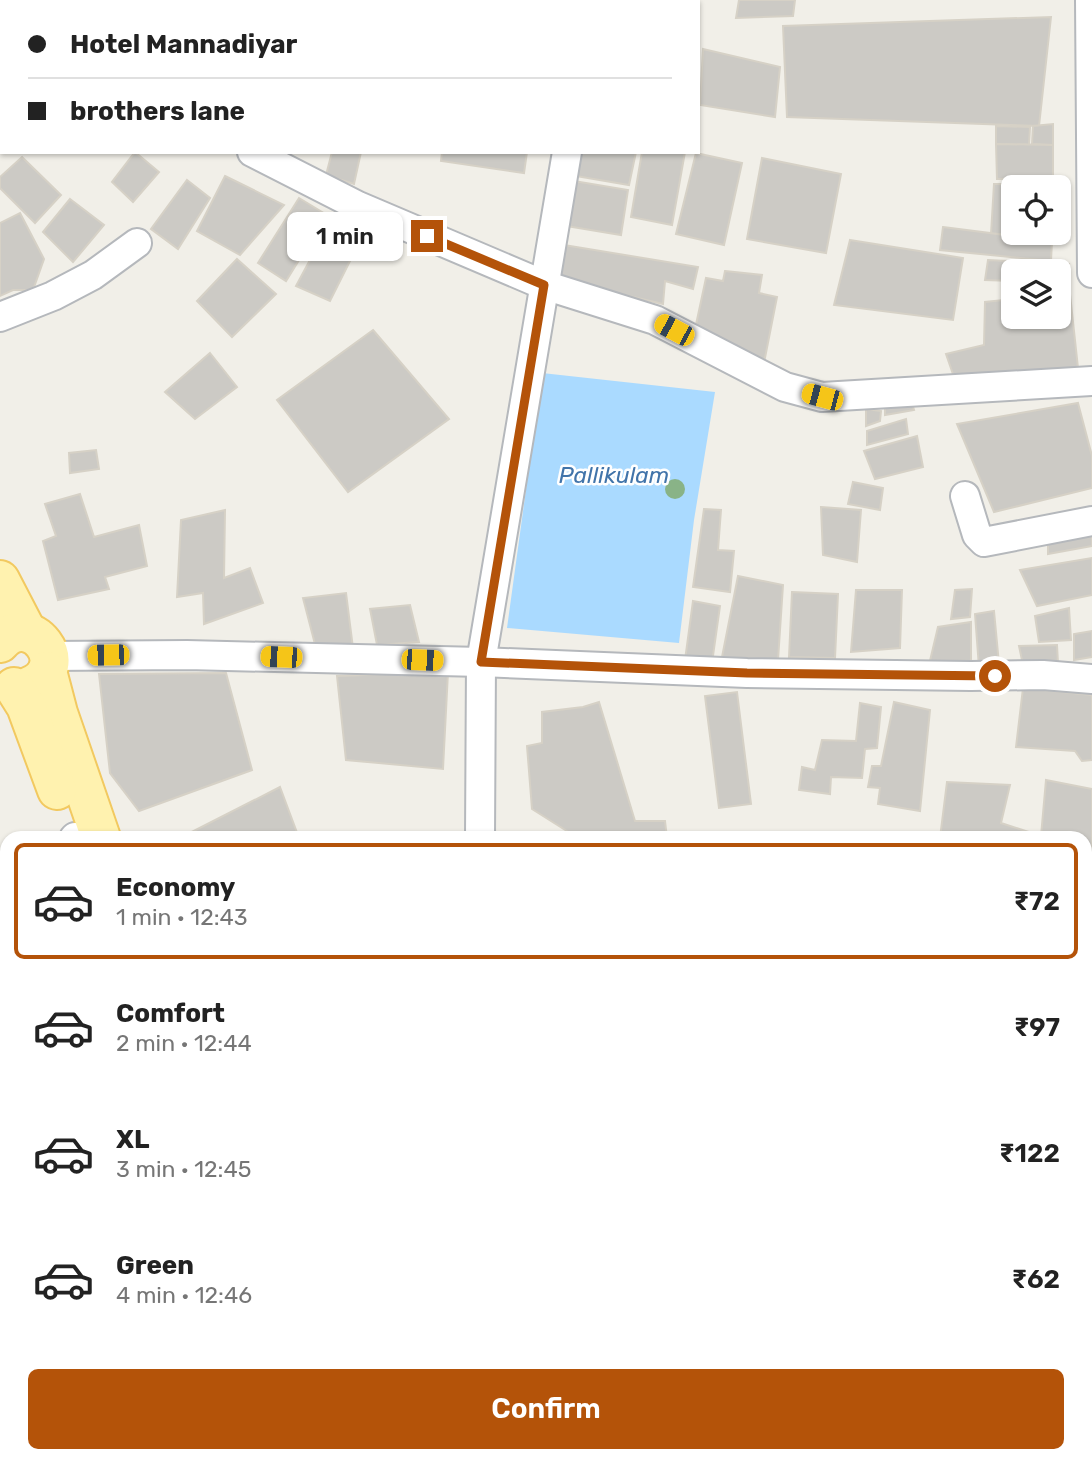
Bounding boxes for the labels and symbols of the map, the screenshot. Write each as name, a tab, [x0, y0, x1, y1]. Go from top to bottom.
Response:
callout: 1 min	[287, 212, 402, 260]
route end	[411, 220, 443, 252]
car	[651, 311, 698, 349]
car	[799, 381, 846, 413]
water label: Pallikulam	[559, 461, 669, 489]
car	[87, 644, 130, 666]
car	[260, 646, 303, 668]
car	[401, 649, 444, 671]
route start	[979, 660, 1011, 692]

